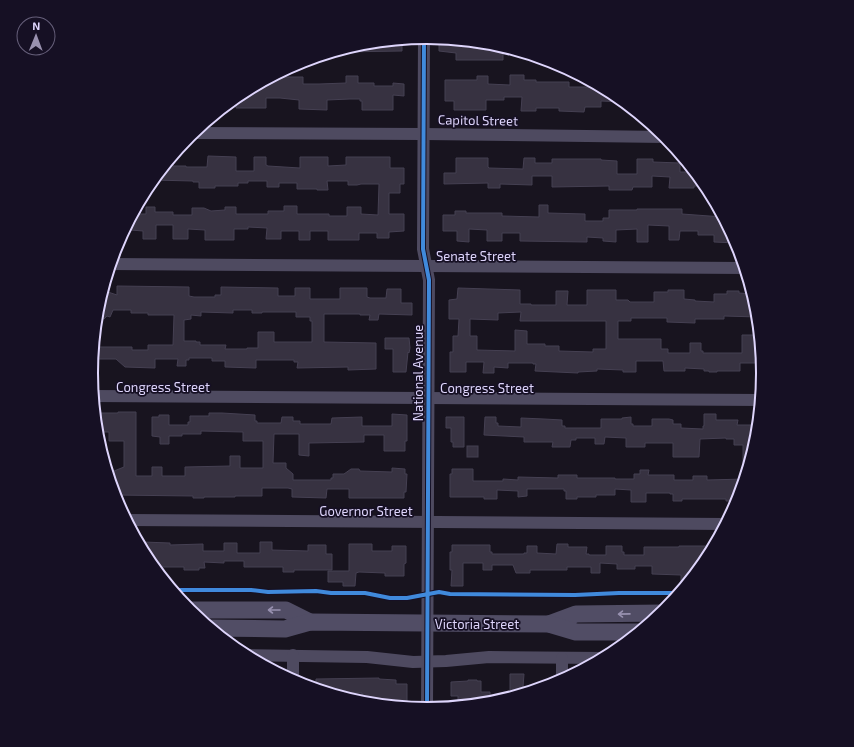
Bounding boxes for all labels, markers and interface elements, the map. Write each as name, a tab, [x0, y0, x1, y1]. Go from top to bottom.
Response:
north arrow	[16, 16, 56, 56]
text: N	[32, 19, 40, 32]
street label: Capitol Street	[438, 111, 518, 129]
street label: Senate Street	[436, 248, 516, 264]
street label: National Avenue	[410, 325, 426, 421]
street label: Congress Street	[116, 379, 210, 395]
street label: Congress Street	[440, 380, 534, 396]
street label: Governor Street	[319, 503, 413, 519]
one-way arrow	[268, 606, 281, 614]
one-way arrow	[618, 610, 631, 618]
street label: Victoria Street	[435, 616, 519, 632]

